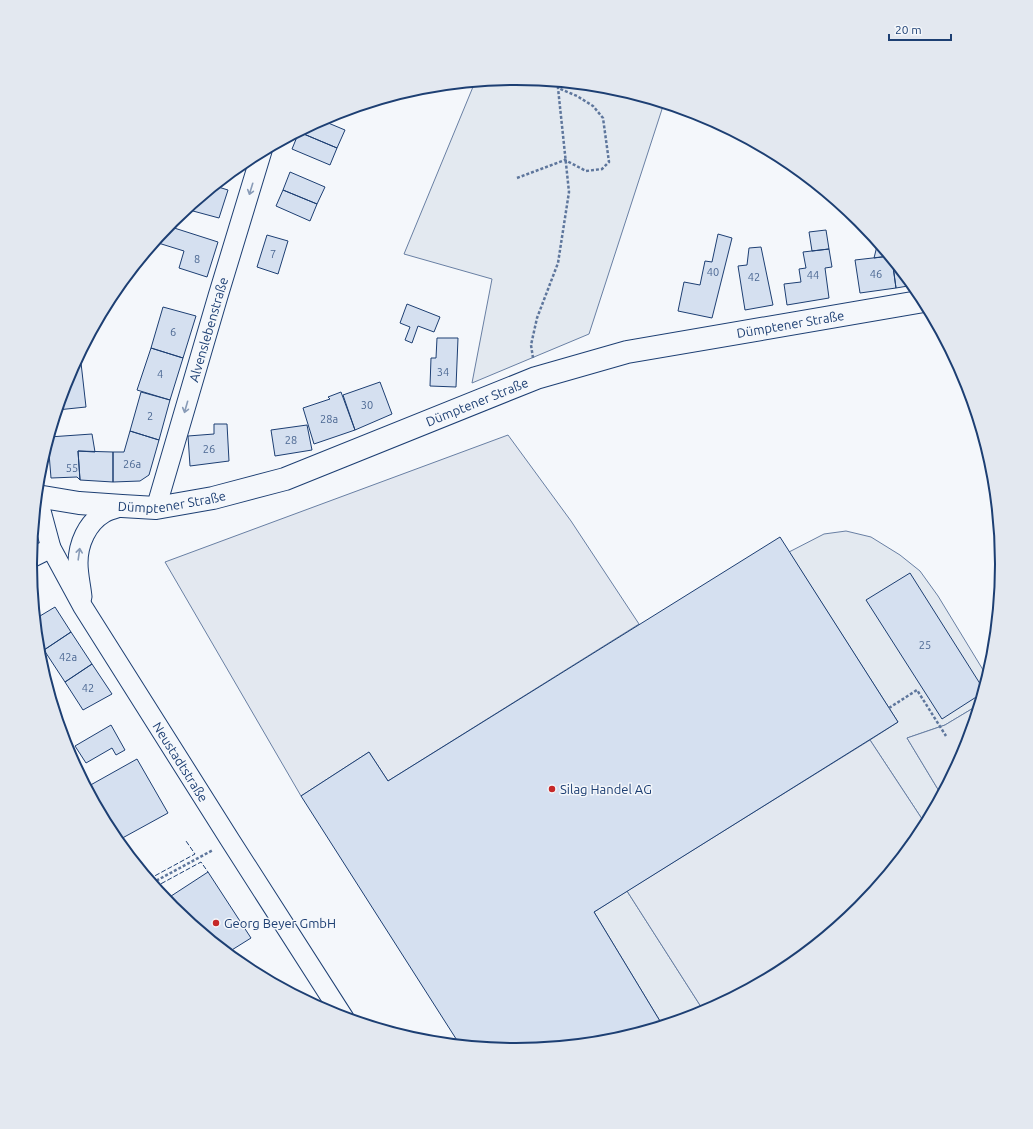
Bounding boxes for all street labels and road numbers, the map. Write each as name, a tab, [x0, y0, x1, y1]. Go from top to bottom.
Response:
street label: Alvenslebenstraße	[186, 275, 230, 384]
street label: Dümptener Straße	[736, 308, 845, 340]
street label: Dümptener Straße	[424, 375, 530, 429]
street label: Dümptener Straße	[117, 488, 227, 515]
street label: Neustadtstraße	[150, 719, 211, 804]

